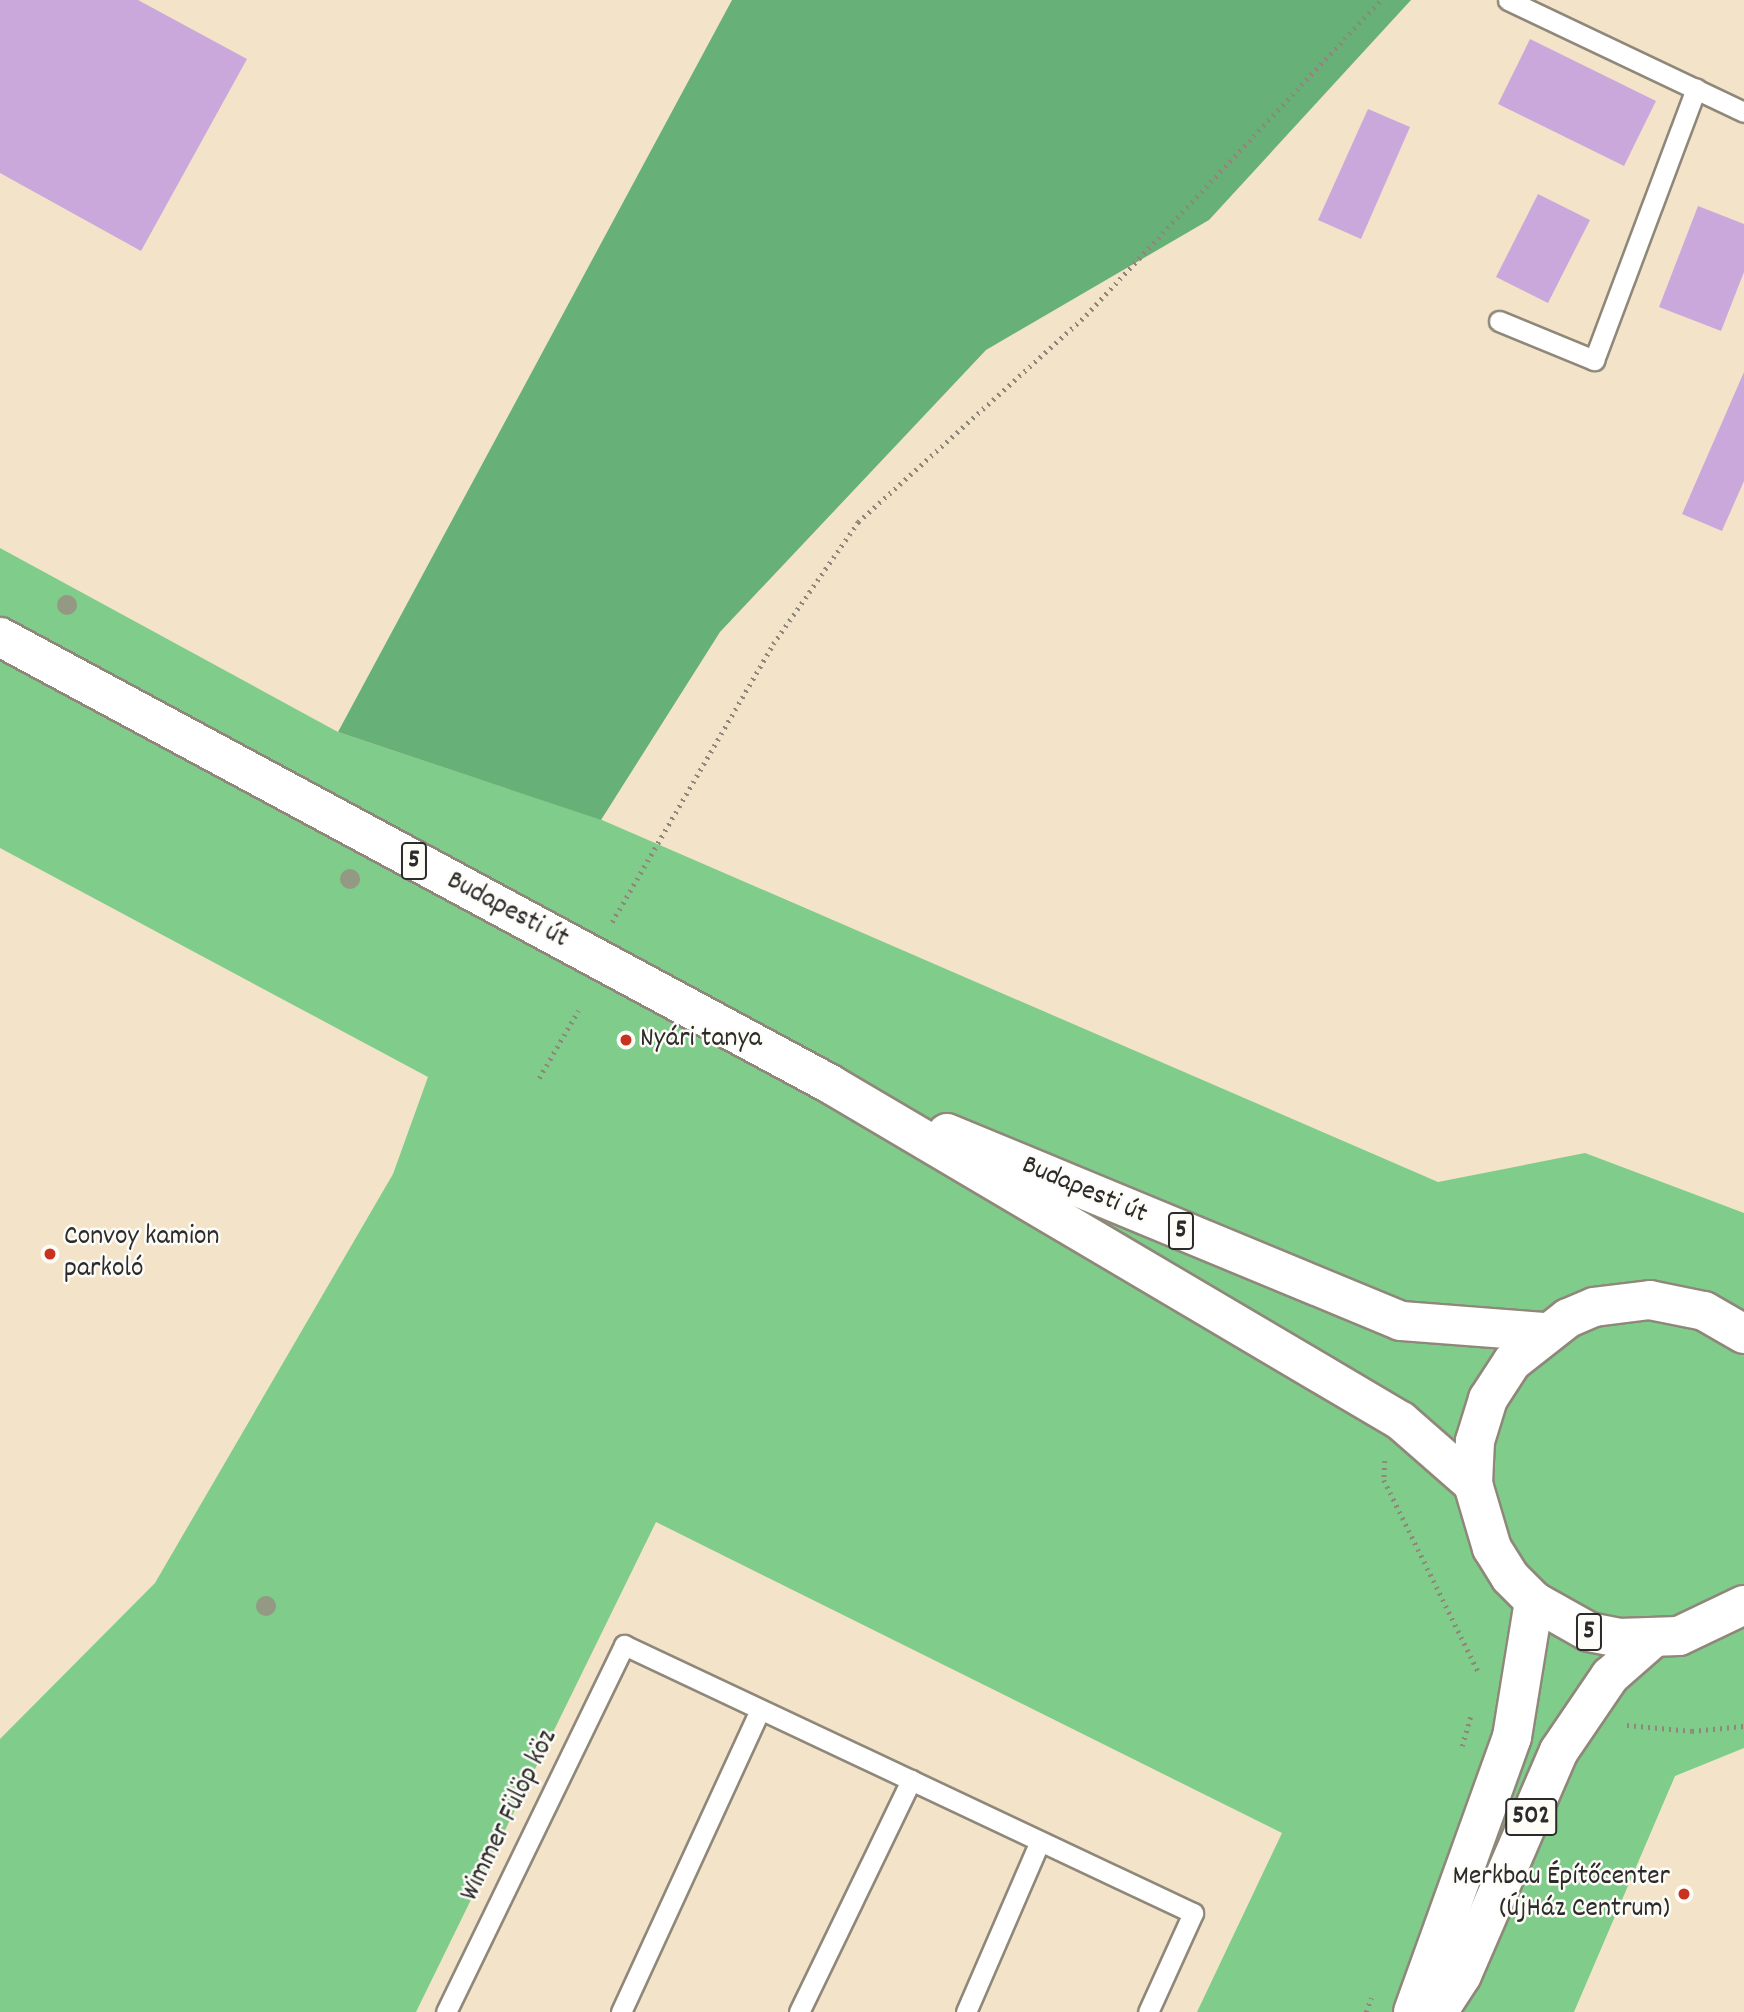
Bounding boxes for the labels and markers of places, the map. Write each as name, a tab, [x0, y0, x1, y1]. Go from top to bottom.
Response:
place label: Nyári tanya	[640, 1023, 762, 1057]
marker: Nyári tanya	[618, 1032, 634, 1048]
place label: Convoy kamion parkoló	[64, 1221, 219, 1287]
marker: Convoy kamion parkoló	[42, 1246, 58, 1262]
place label: Merkbau Építőcenter (ÚjHáz Centrum)	[1453, 1861, 1670, 1927]
marker: Merkbau Építőcenter (ÚjHáz Centrum)	[1676, 1886, 1692, 1902]

